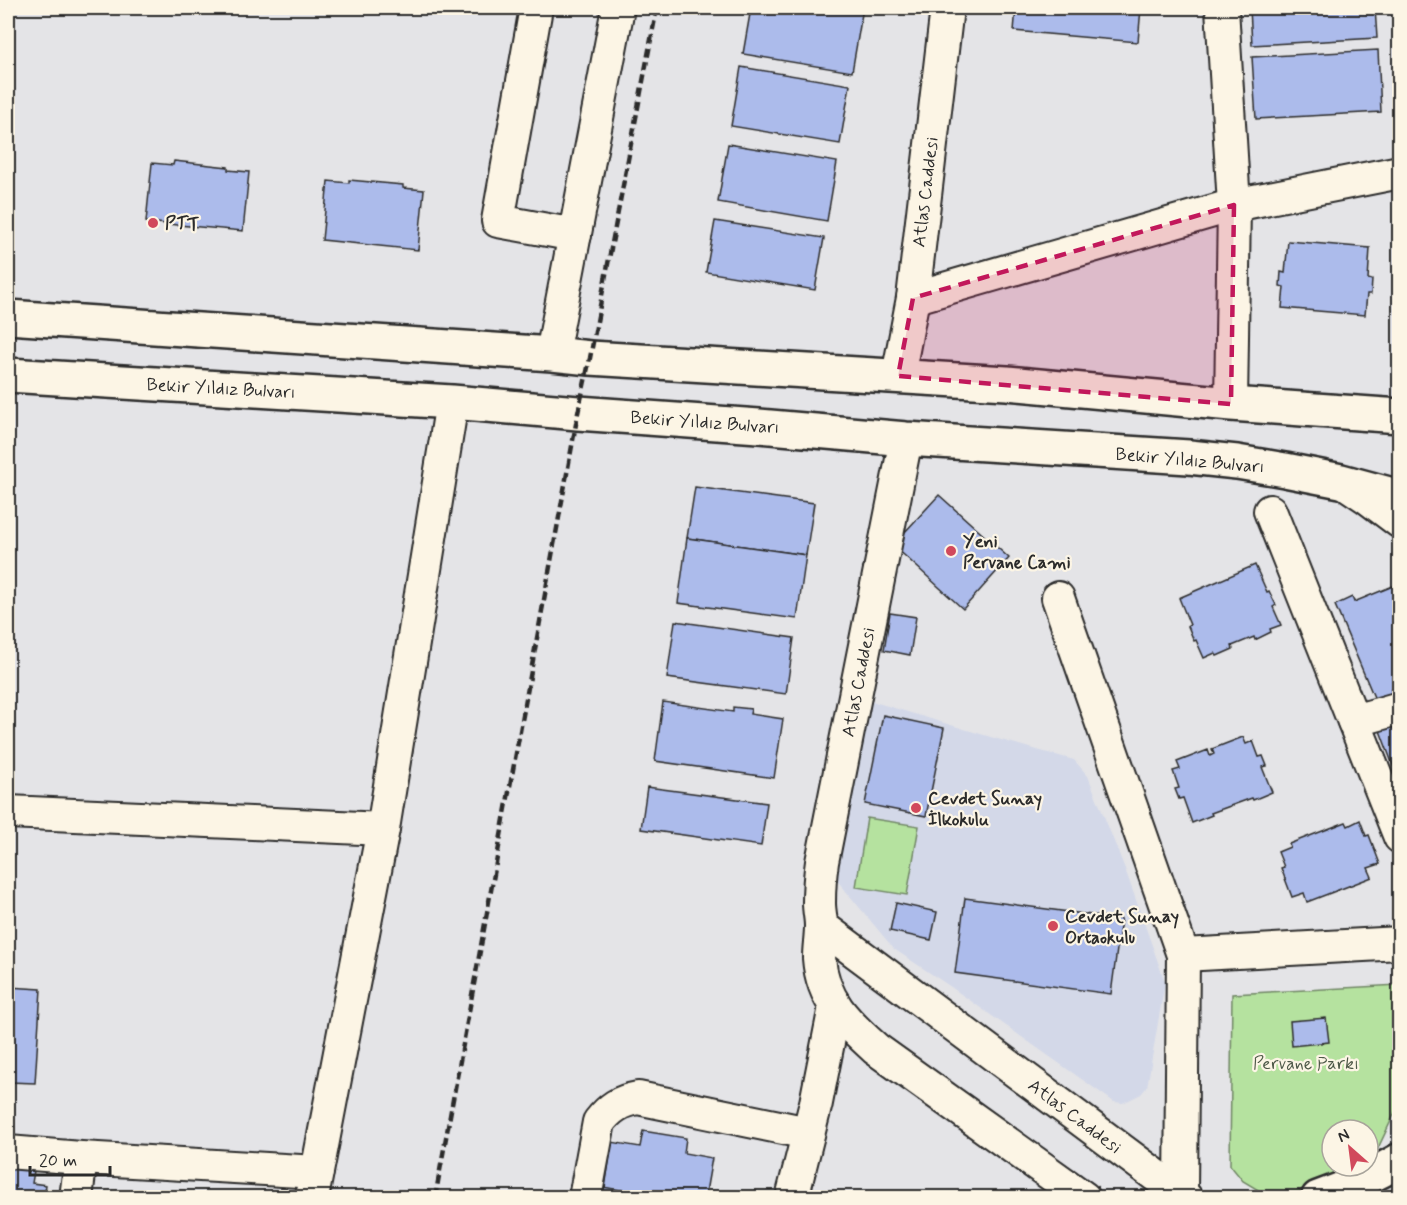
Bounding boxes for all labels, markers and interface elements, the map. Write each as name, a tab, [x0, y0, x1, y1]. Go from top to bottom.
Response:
street label: Atlas Caddesi	[907, 136, 945, 249]
place label: PTT	[165, 212, 200, 236]
marker: PTT	[146, 216, 160, 230]
street label: Bekir Yıldız Bulvarı	[146, 373, 296, 405]
street label: Bekir Yıldız Bulvarı	[630, 406, 780, 440]
street label: Bekir Yıldız Bulvarı	[1115, 443, 1265, 479]
place label: Yeni Pervane Cami	[963, 530, 1071, 575]
marker: Yeni Pervane Cami	[944, 544, 958, 558]
street label: Atlas Caddesi	[837, 625, 881, 739]
place label: Cevdet Sunay İlkokulu	[928, 787, 1042, 832]
marker: Cevdet Sunay İlkokulu	[909, 801, 923, 815]
place label: Cevdet Sunay Ortaokulu	[1065, 905, 1179, 950]
marker: Cevdet Sunay Ortaokulu	[1046, 919, 1060, 933]
park label: Pervane Parkı	[1253, 1052, 1359, 1076]
street label: Atlas Caddesi	[1023, 1074, 1126, 1160]
north arrow	[1320, 1118, 1380, 1178]
text: N	[1334, 1124, 1353, 1148]
scale bar	[30, 1139, 110, 1177]
text: 20 m	[39, 1149, 77, 1173]

